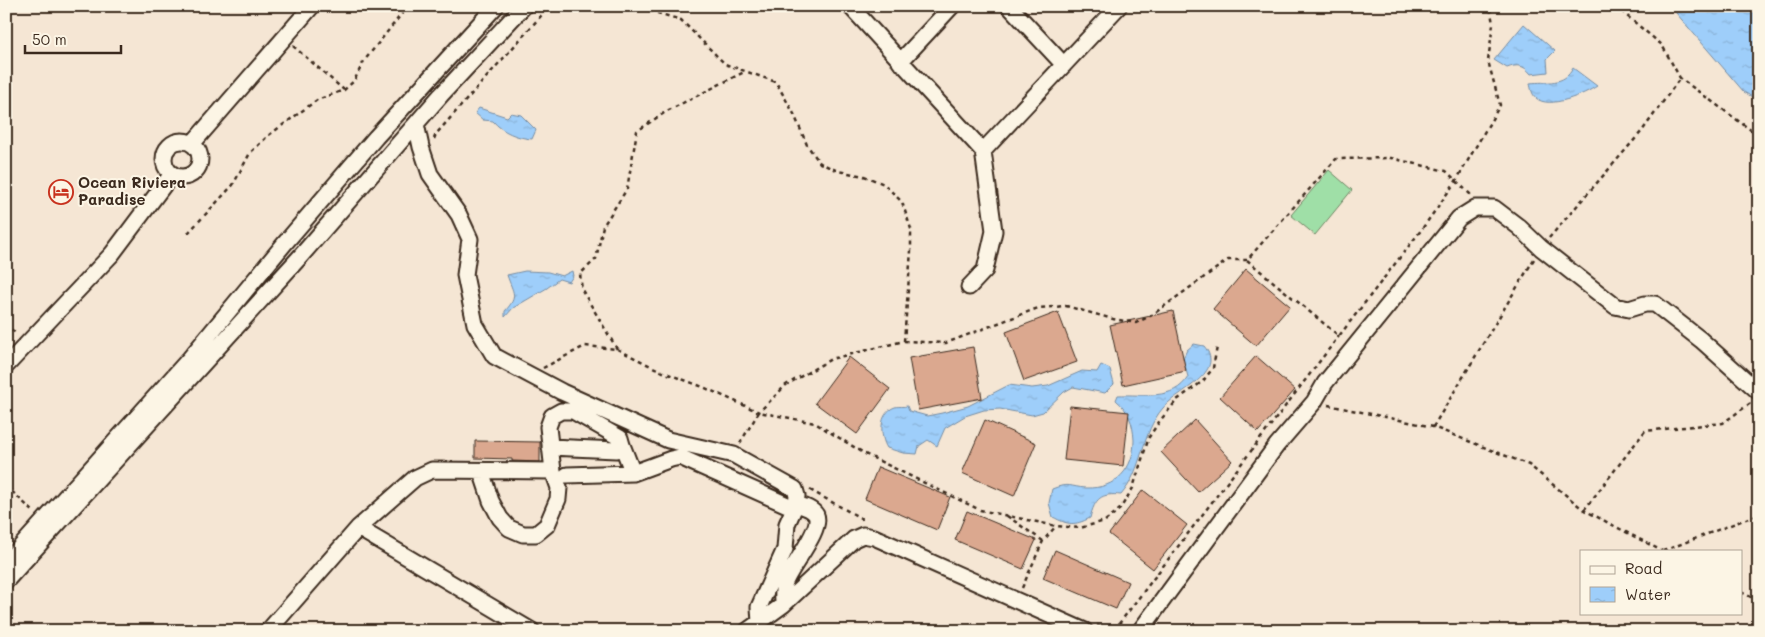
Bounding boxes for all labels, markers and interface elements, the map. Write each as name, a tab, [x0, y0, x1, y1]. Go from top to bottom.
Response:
scale bar	[25, 22, 121, 54]
text: 50 m	[32, 29, 67, 49]
place label: Ocean Riviera Paradise	[78, 172, 186, 209]
hotel icon: Ocean Riviera Paradise	[48, 179, 74, 205]
legend	[1580, 550, 1742, 614]
text: Road	[1625, 558, 1662, 578]
text: Water	[1625, 584, 1671, 604]

